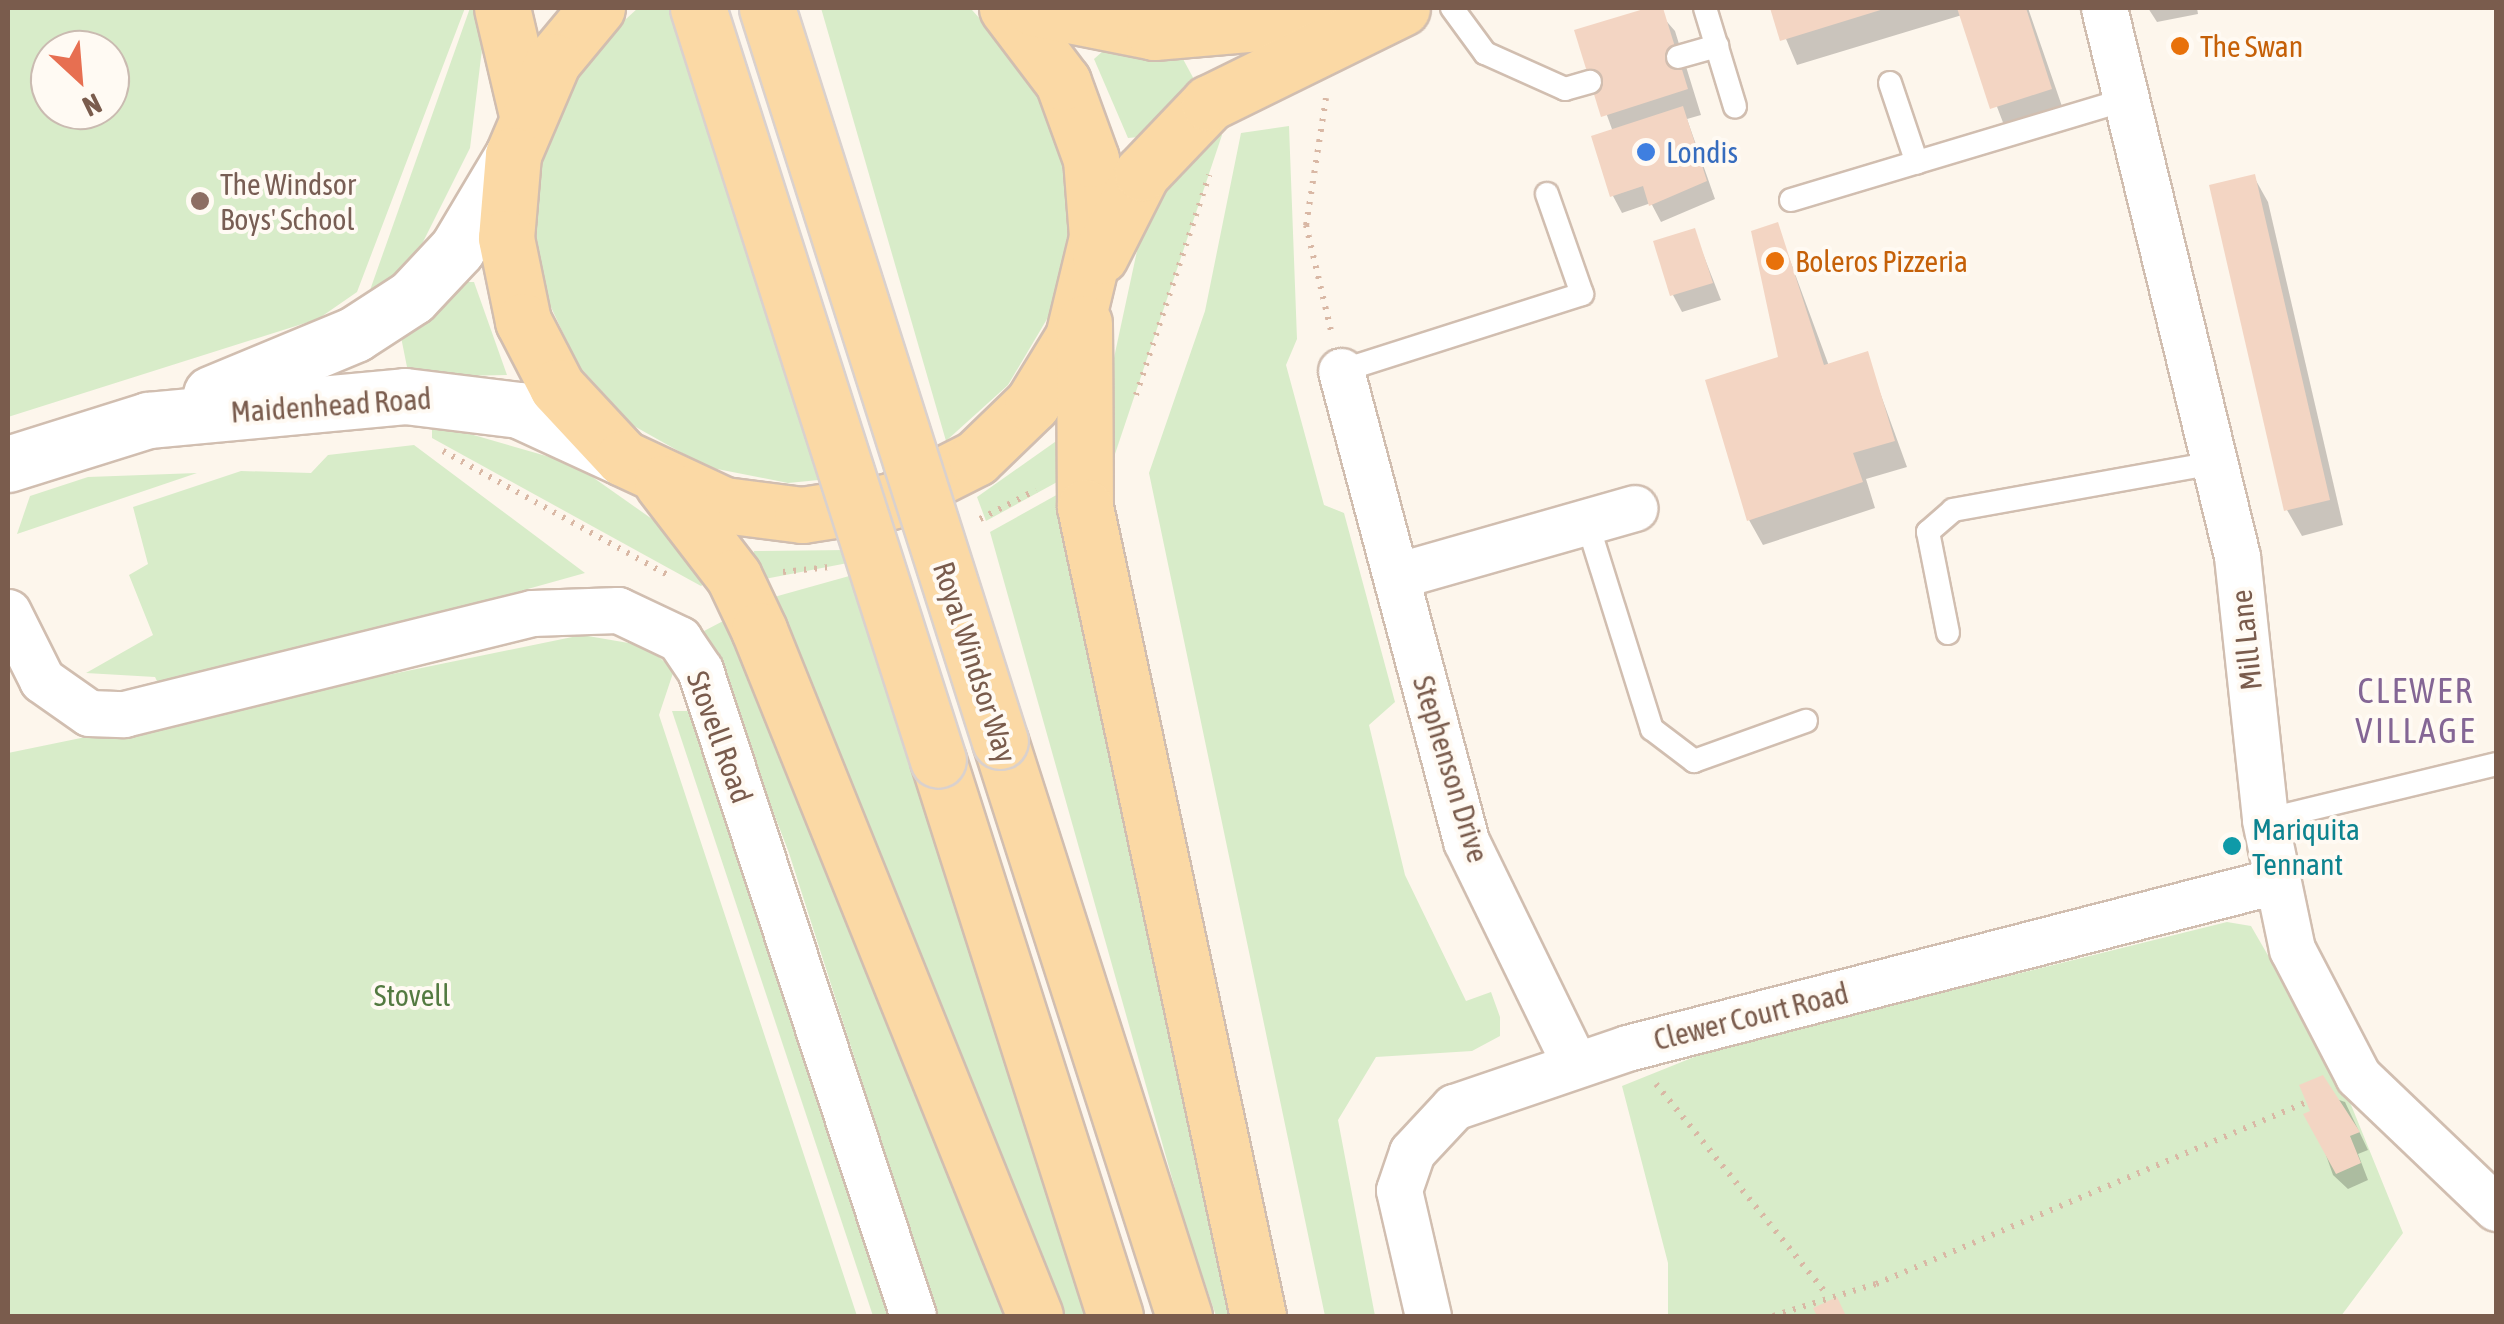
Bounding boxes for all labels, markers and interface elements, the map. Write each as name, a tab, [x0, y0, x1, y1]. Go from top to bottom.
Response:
place label: The Swan	[2200, 28, 2303, 64]
north arrow	[30, 30, 130, 130]
marker: The Swan	[2169, 35, 2191, 57]
text: N	[78, 87, 107, 123]
place label: Londis	[1666, 134, 1738, 170]
marker: Londis	[1635, 141, 1657, 163]
place label: The Windsor Boys' School	[220, 166, 356, 236]
marker: The Windsor Boys' School	[189, 190, 211, 212]
place label: Boleros Pizzeria	[1795, 243, 1968, 279]
marker: Boleros Pizzeria	[1764, 250, 1786, 272]
street label: Maidenhead Road	[229, 380, 433, 430]
street label: Royal Windsor Way	[926, 557, 1024, 767]
street label: Mill Lane	[2223, 588, 2269, 692]
street label: Stovell Road	[680, 666, 760, 808]
district label: CLEWER VILLAGE	[2355, 669, 2477, 751]
street label: Stephenson Drive	[1406, 671, 1496, 867]
place label: Mariquita Tennant	[2252, 811, 2360, 882]
marker: Mariquita Tennant	[2221, 835, 2243, 857]
street label: Clewer Court Road	[1650, 974, 1852, 1058]
park label: Stovell	[374, 977, 450, 1013]

